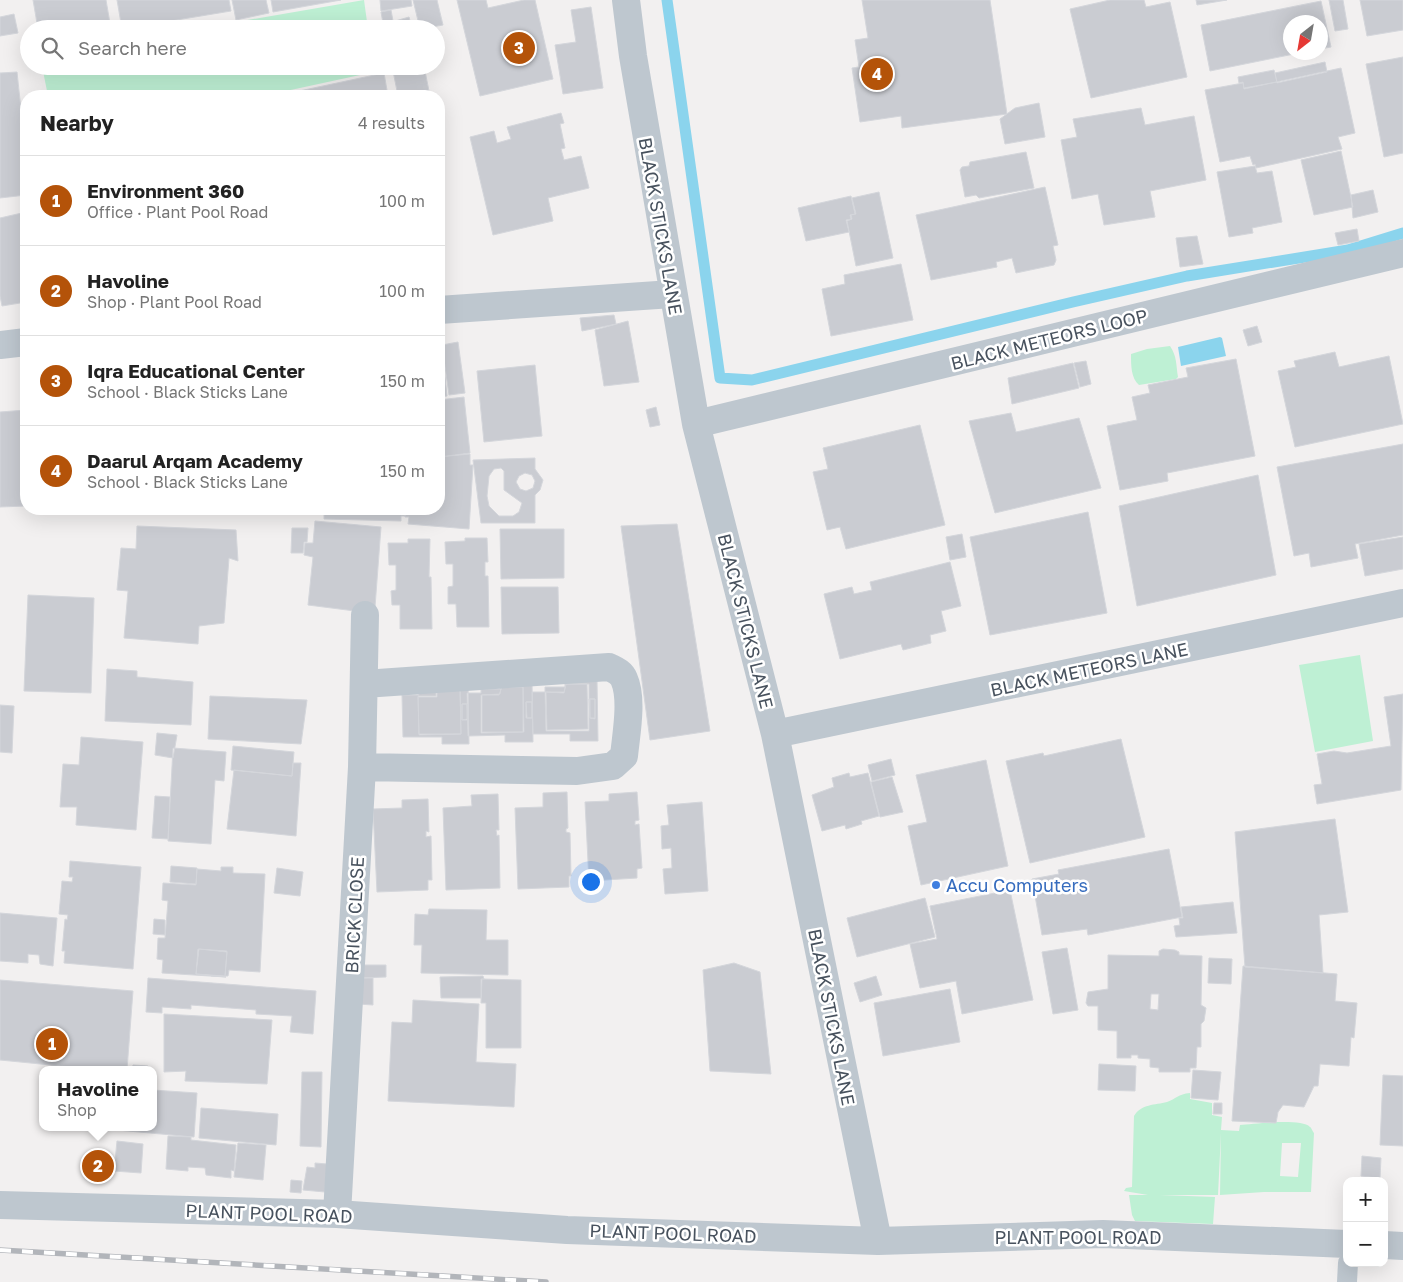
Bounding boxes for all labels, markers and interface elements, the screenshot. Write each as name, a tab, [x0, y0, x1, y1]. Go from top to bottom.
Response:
north arrow	[1283, 15, 1328, 60]
search box	[20, 20, 445, 75]
pin: 3	[503, 29, 535, 67]
icon: search	[38, 34, 66, 62]
text: Search here	[78, 36, 187, 59]
pin: 4	[861, 55, 893, 93]
text: Nearby	[40, 110, 114, 136]
text: 4 results	[358, 113, 425, 133]
street label: BLACK STICKS LANE	[635, 136, 687, 316]
text: Environment 360	[87, 179, 244, 202]
text: 1	[52, 191, 60, 211]
text: 100 m	[379, 191, 425, 211]
text: Office · Plant Pool Road	[87, 202, 268, 222]
text: Havoline	[87, 269, 169, 292]
text: 2	[51, 281, 61, 301]
text: 100 m	[379, 281, 425, 301]
text: Shop · Plant Pool Road	[87, 292, 262, 312]
street label: BLACK METEORS LOOP	[948, 304, 1150, 374]
text: Iqra Educational Center	[87, 359, 305, 382]
text: 3	[51, 371, 61, 391]
text: 150 m	[380, 371, 425, 391]
text: School · Black Sticks Lane	[87, 382, 288, 402]
text: Daarul Arqam Academy	[87, 449, 303, 472]
text: 4	[51, 461, 61, 481]
text: 150 m	[380, 461, 425, 481]
text: School · Black Sticks Lane	[87, 472, 288, 492]
street label: BLACK STICKS LANE	[714, 531, 778, 711]
street label: BLACK METEORS LANE	[988, 637, 1190, 701]
street label: BRICK CLOSE	[340, 856, 368, 974]
your location	[578, 869, 604, 895]
place label: Accu Computers	[946, 874, 1088, 896]
marker: Accu Computers	[930, 879, 942, 891]
street label: BLACK STICKS LANE	[804, 927, 860, 1107]
pin: 1	[36, 1025, 68, 1063]
popup	[39, 1066, 157, 1131]
text: Havoline	[57, 1077, 139, 1100]
text: Shop	[57, 1100, 97, 1120]
pin: 2	[82, 1147, 114, 1185]
map controls	[1343, 1177, 1388, 1267]
button: +	[1343, 1177, 1388, 1222]
street label: PLANT POOL ROAD	[185, 1199, 353, 1227]
street label: PLANT POOL ROAD	[589, 1219, 757, 1247]
button: −	[1343, 1222, 1388, 1267]
street label: PLANT POOL ROAD	[994, 1226, 1162, 1248]

